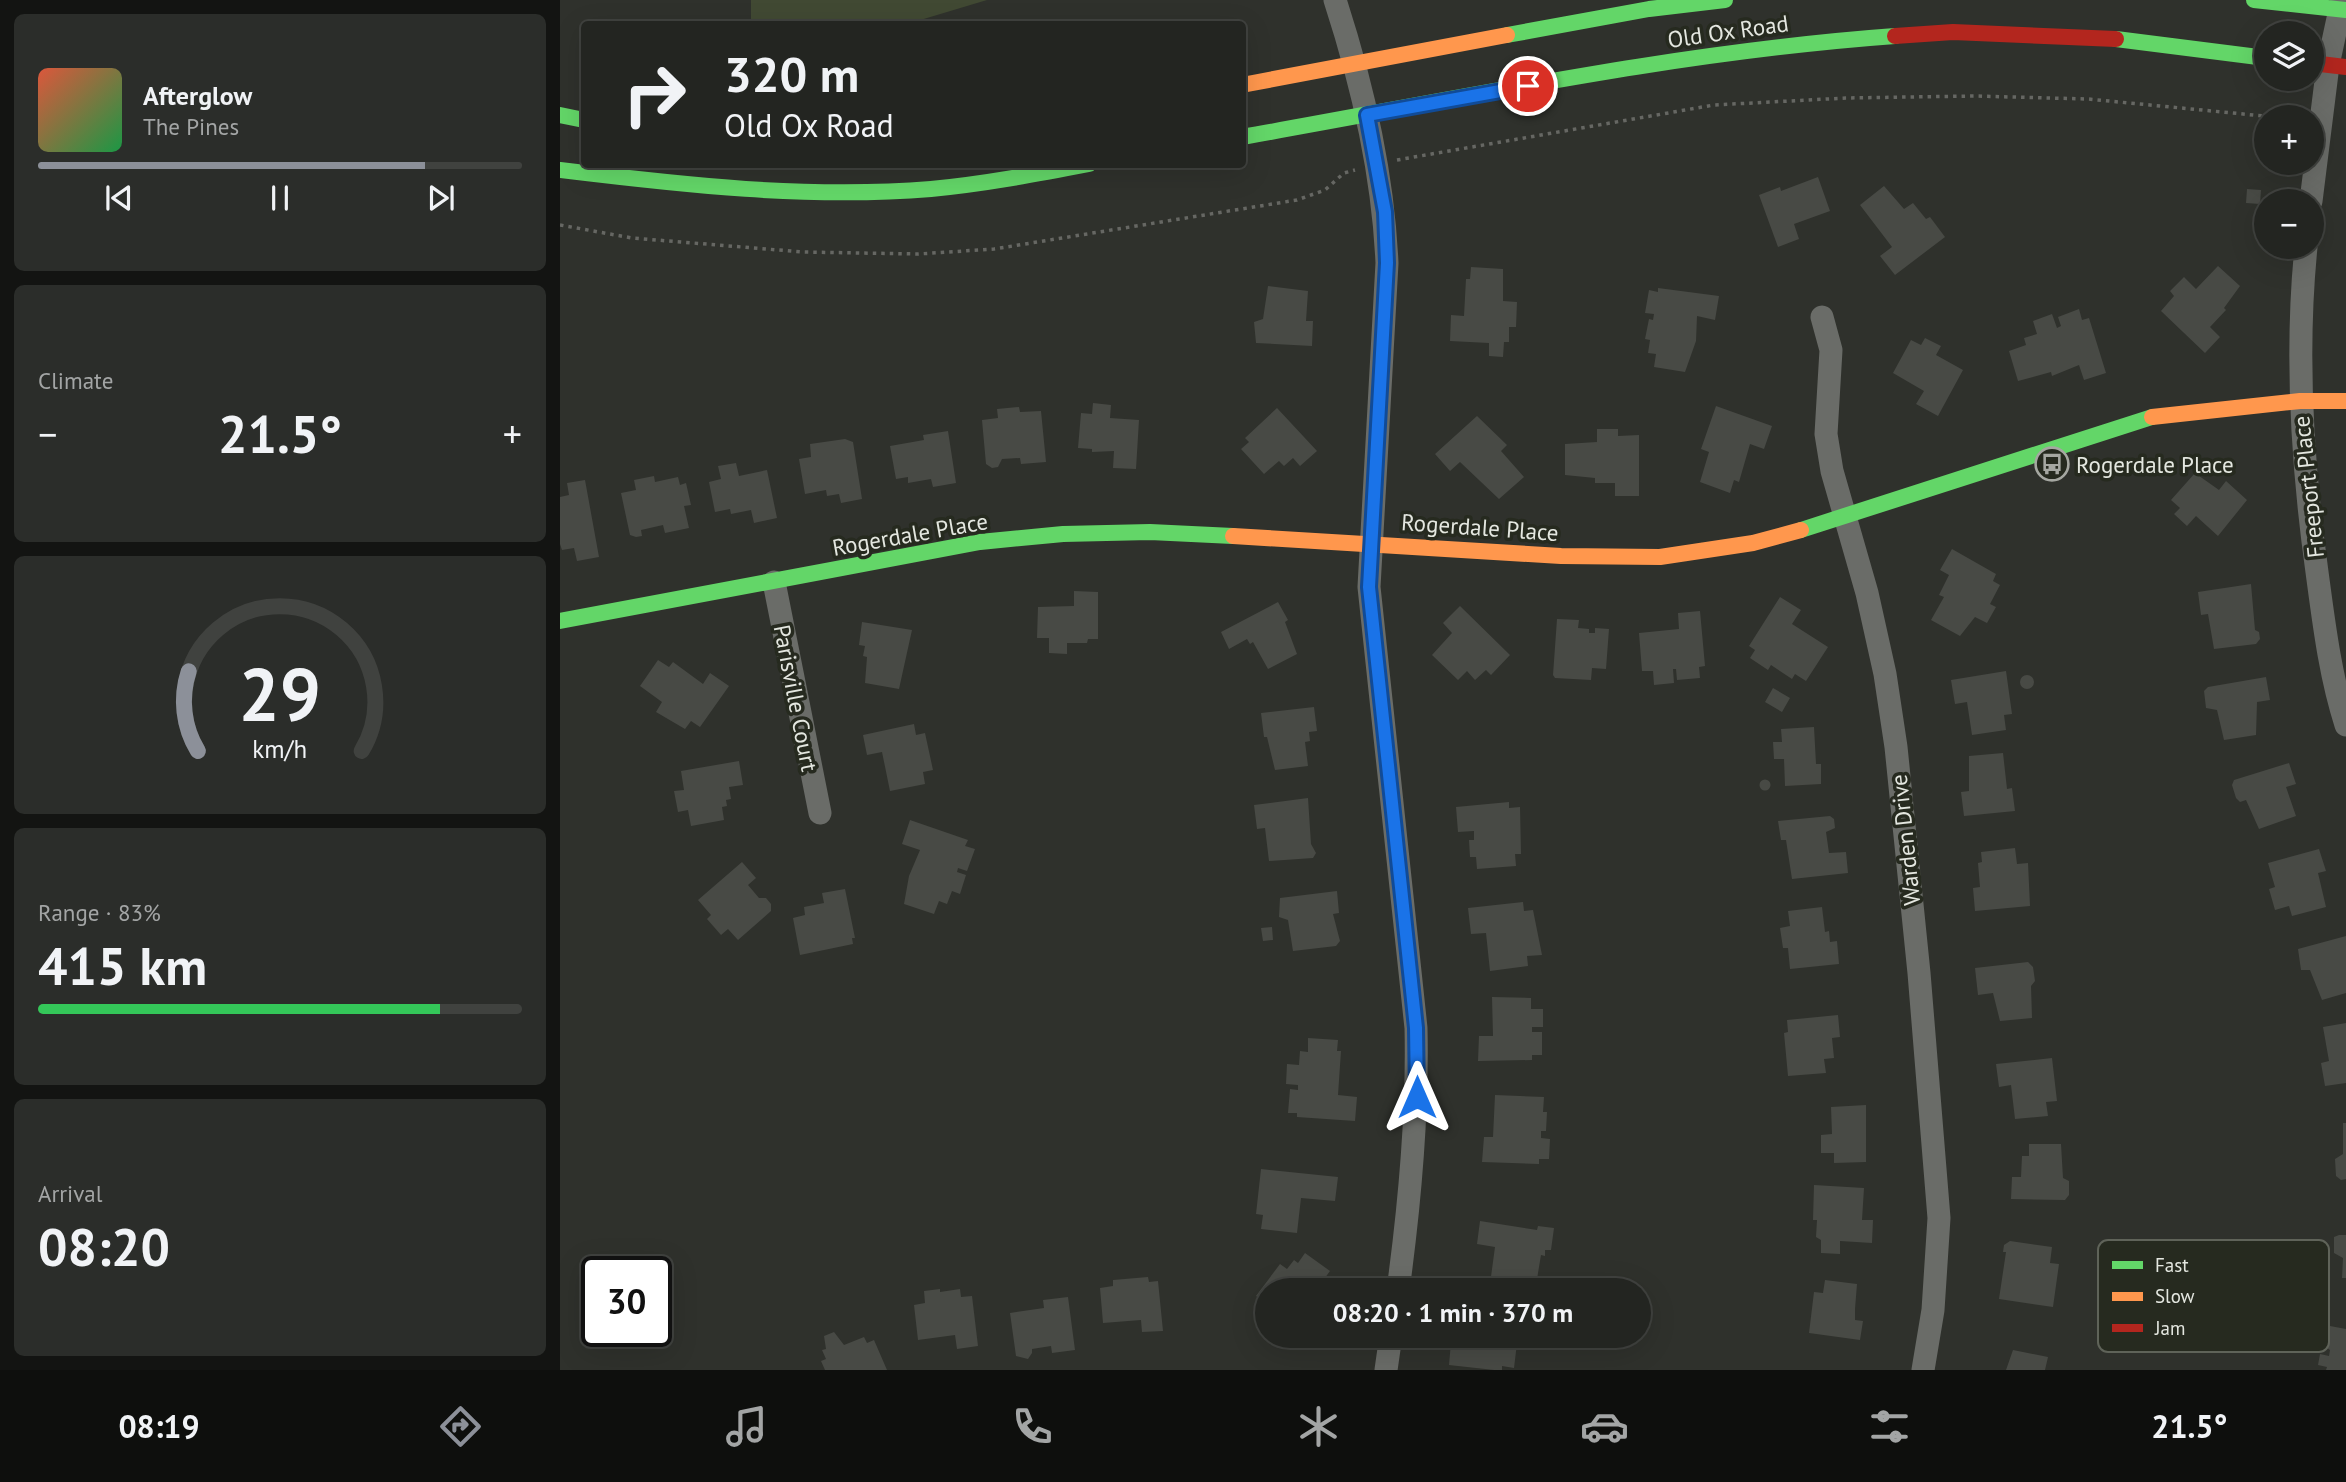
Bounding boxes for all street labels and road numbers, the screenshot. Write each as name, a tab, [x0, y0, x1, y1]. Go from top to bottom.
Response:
street label: Old Ox Road	[1666, 8, 1790, 54]
street label: Freeport Place	[2286, 415, 2330, 559]
street label: Rogerdale Place	[830, 506, 990, 562]
street label: Rogerdale Place	[1400, 507, 1560, 547]
street label: Parisville Court	[768, 622, 824, 774]
street label: Warden Drive	[1884, 773, 1926, 907]

